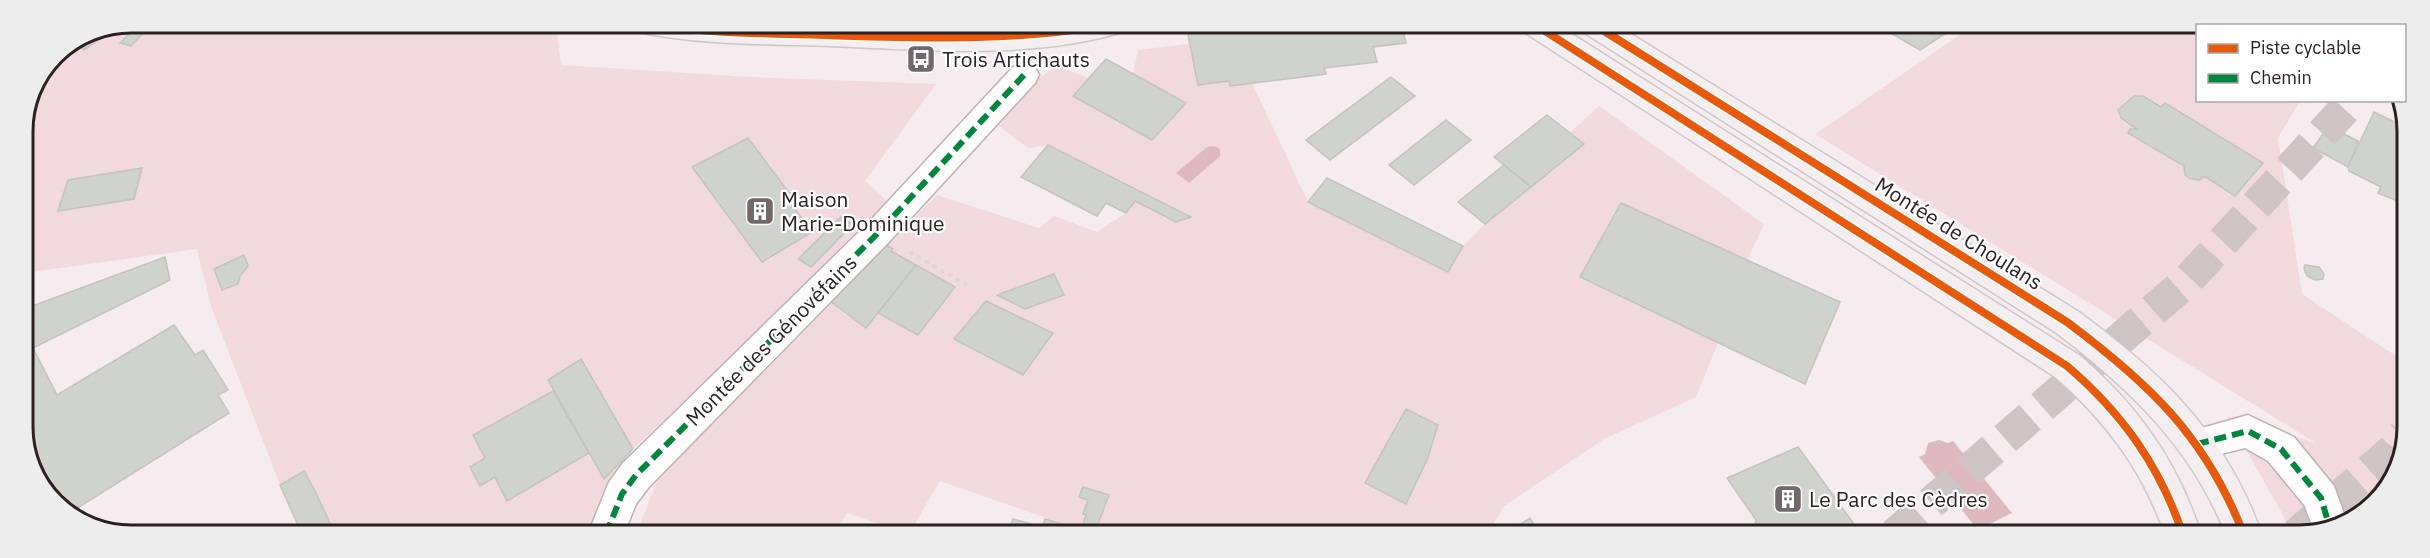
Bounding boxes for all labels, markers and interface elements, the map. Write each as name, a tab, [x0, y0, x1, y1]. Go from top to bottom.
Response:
legend	[2196, 24, 2406, 102]
text: Piste cyclable	[2250, 36, 2361, 59]
bus stop icon: Trois Artichauts	[905, 43, 937, 75]
place label: Trois Artichauts	[942, 45, 1090, 73]
text: Chemin	[2250, 66, 2312, 89]
street label: Montée de Choulans	[1870, 170, 2048, 296]
place label: Maison Marie-Dominique	[781, 185, 945, 237]
building icon: Maison Marie-Dominique	[744, 195, 776, 227]
street label: Montée des Génovéfains	[679, 248, 863, 432]
building icon: Le Parc des Cèdres	[1772, 483, 1804, 515]
place label: Le Parc des Cèdres	[1809, 485, 1988, 513]

